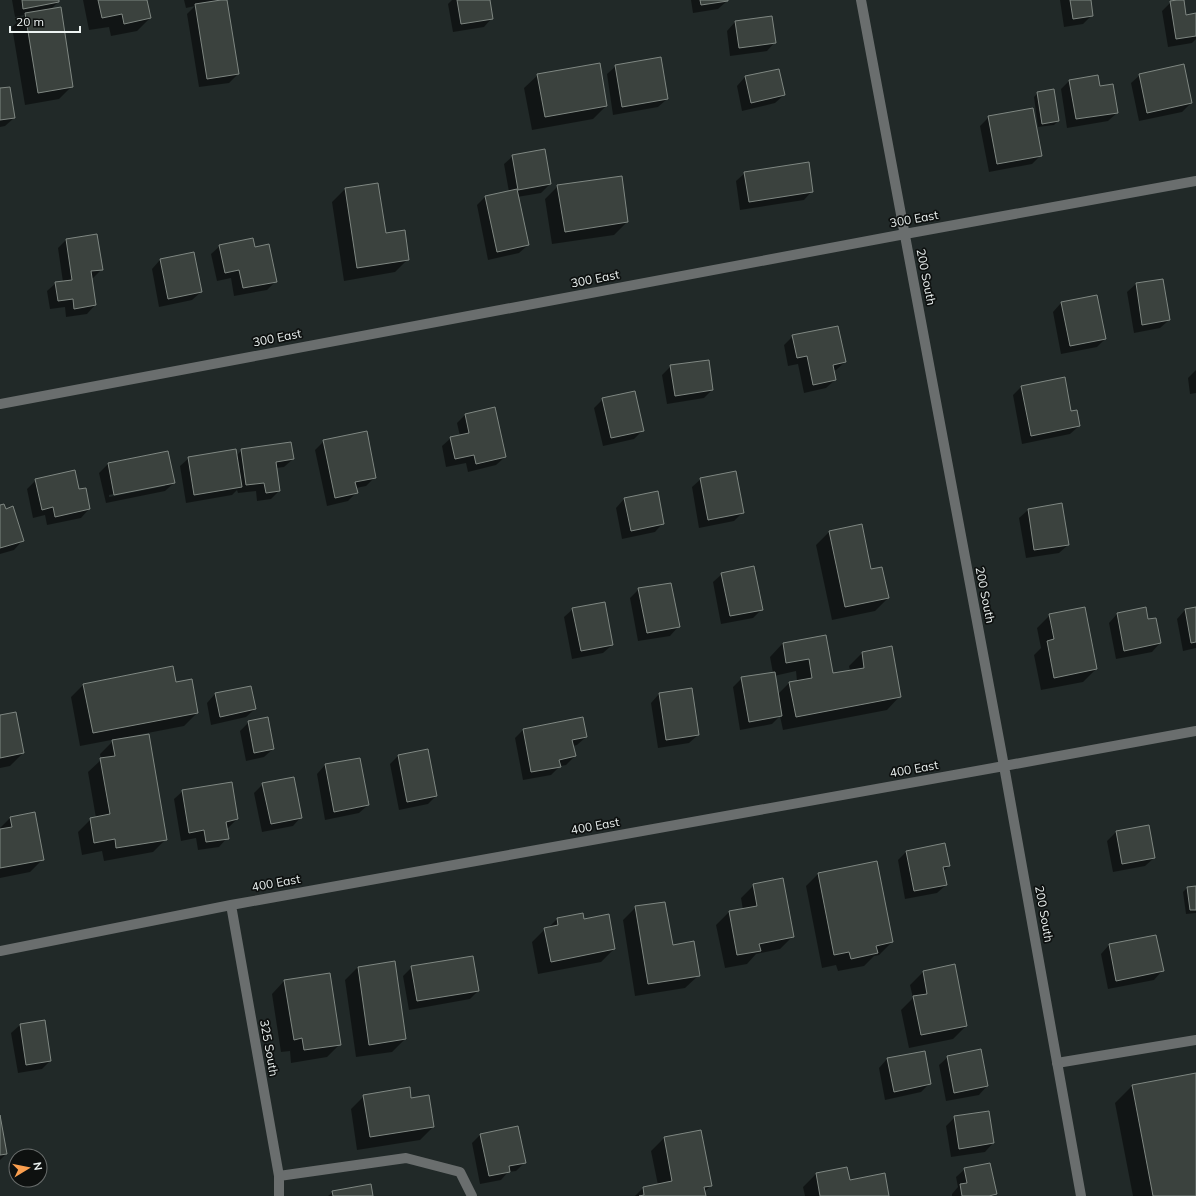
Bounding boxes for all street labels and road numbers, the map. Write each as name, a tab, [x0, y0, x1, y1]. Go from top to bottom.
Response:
street label: 300 East	[888, 207, 939, 230]
street label: 200 South	[914, 247, 939, 306]
street label: 300 East	[569, 266, 620, 291]
street label: 300 East	[251, 325, 302, 350]
street label: 200 South	[973, 565, 998, 624]
street label: 400 East	[888, 757, 939, 780]
street label: 400 East	[569, 814, 620, 837]
street label: 400 East	[250, 871, 301, 894]
street label: 200 South	[1032, 884, 1057, 943]
street label: 325 South	[257, 1018, 282, 1077]

